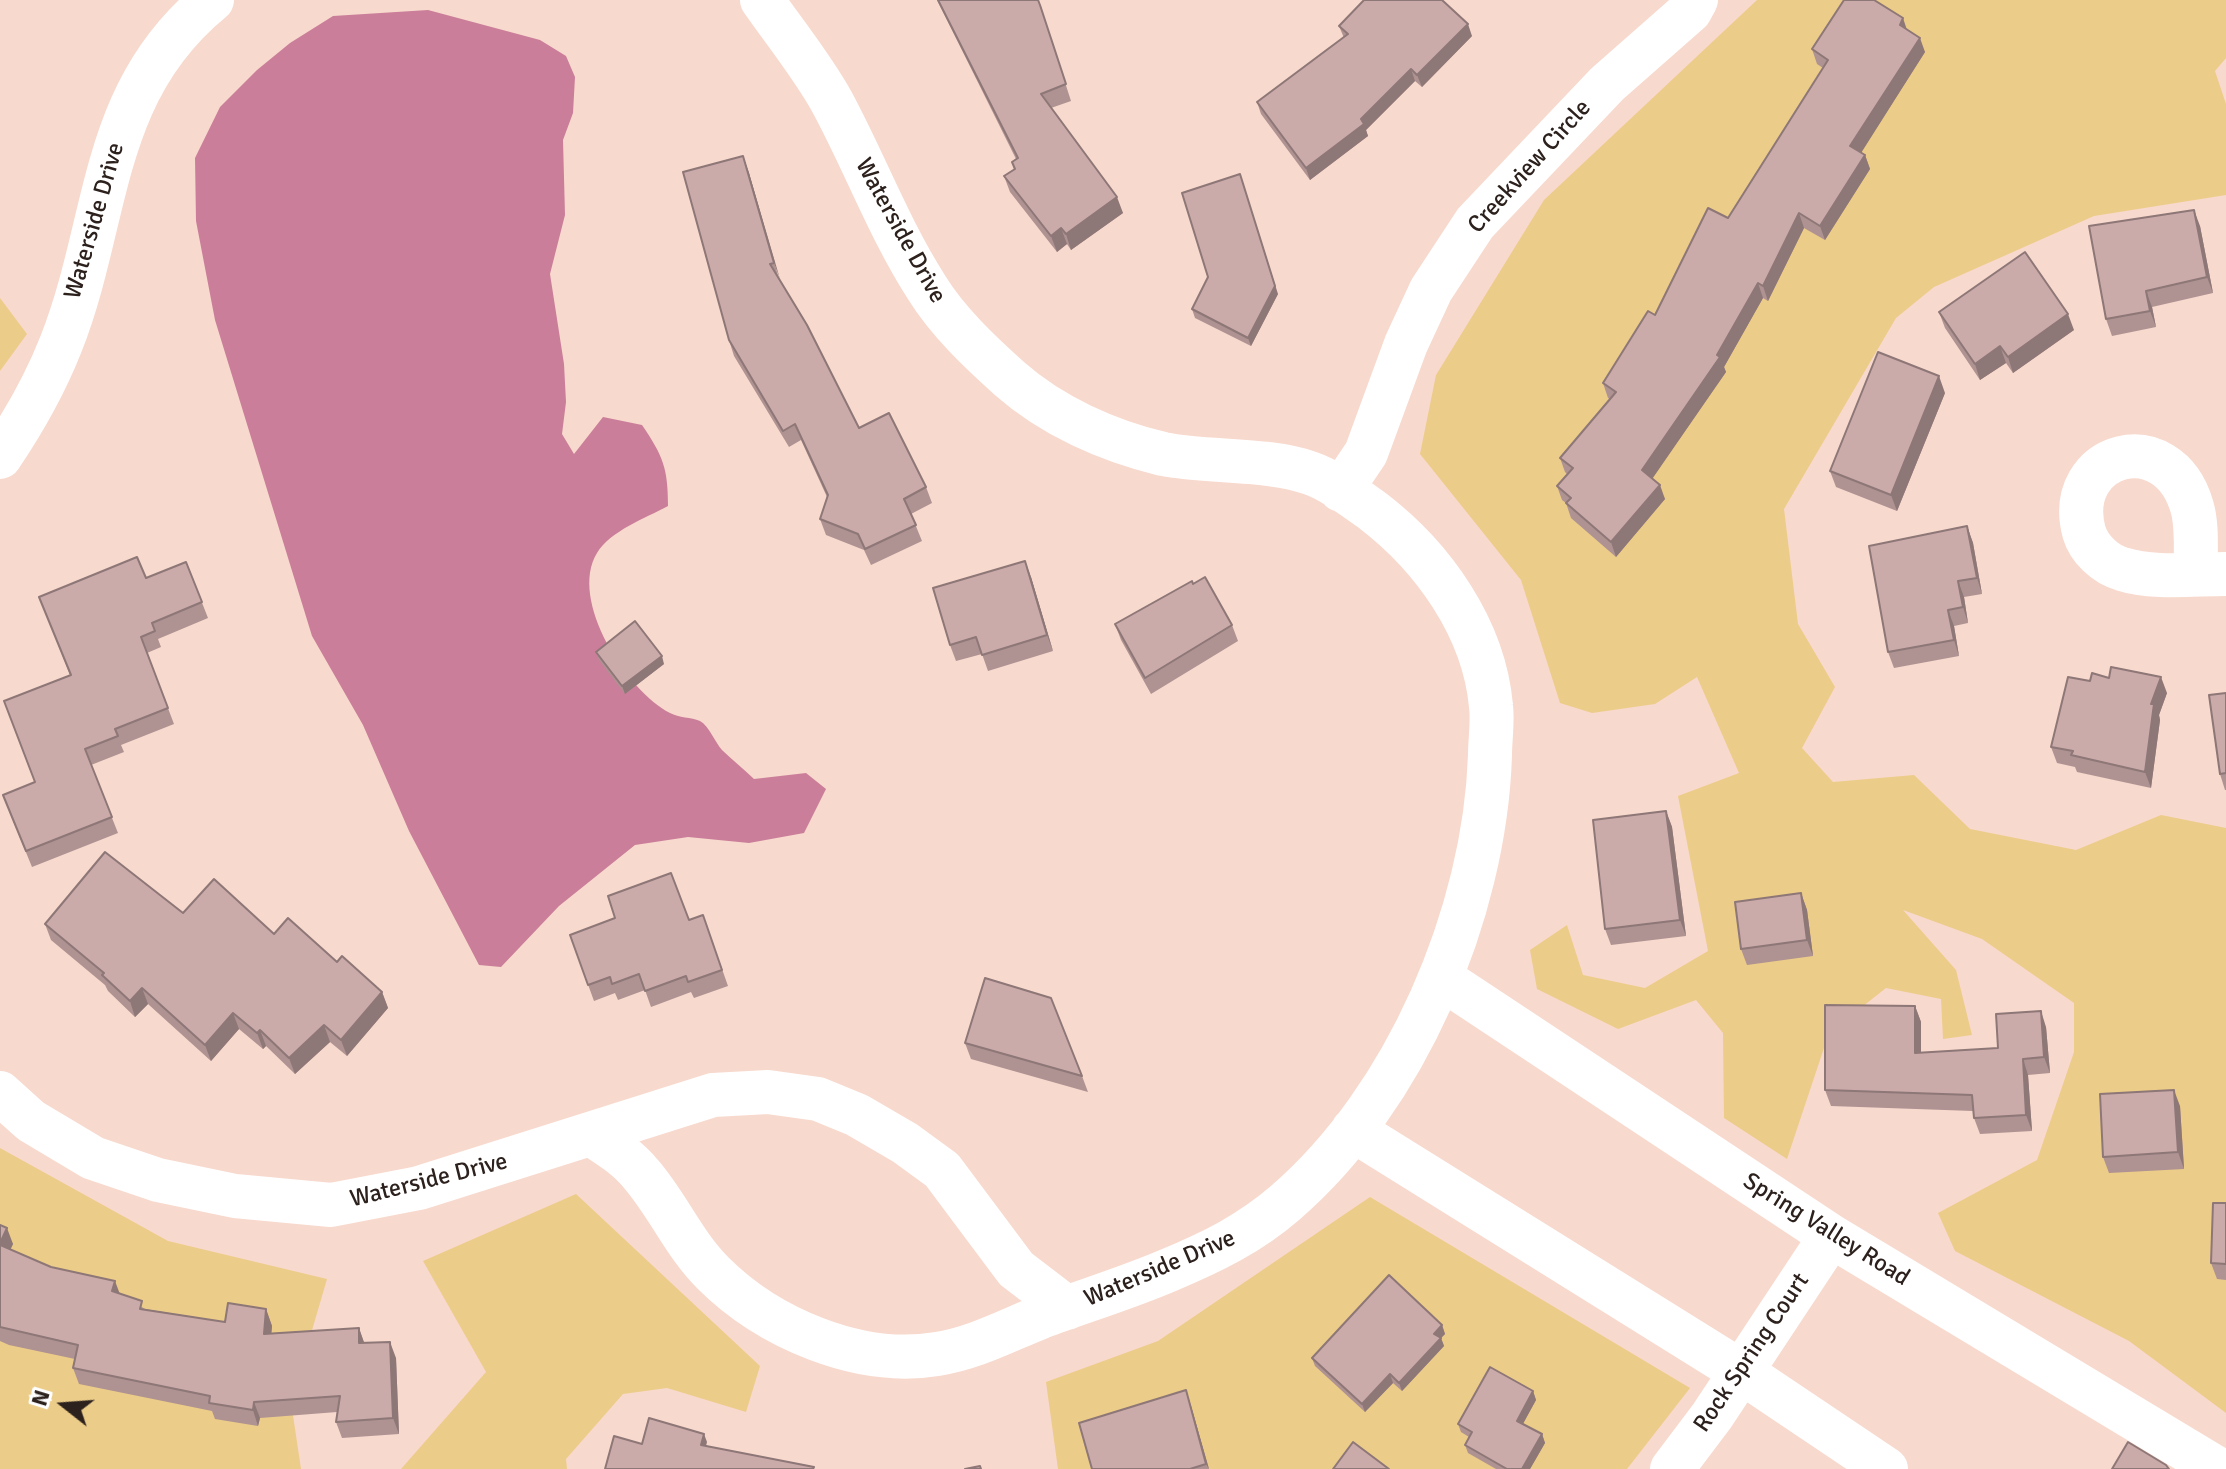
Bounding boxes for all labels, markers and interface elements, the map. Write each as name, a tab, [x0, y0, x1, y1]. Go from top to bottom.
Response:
street label: Creekview Circle	[1462, 94, 1598, 240]
street label: Waterside Drive	[59, 140, 131, 302]
street label: Waterside Drive	[848, 154, 952, 308]
street label: Waterside Drive	[347, 1148, 511, 1214]
street label: Spring Valley Road	[1737, 1167, 1915, 1293]
street label: Waterside Drive	[1080, 1224, 1240, 1314]
street label: Rock Spring Court	[1688, 1268, 1816, 1438]
north arrow	[24, 1365, 104, 1445]
text: N	[25, 1387, 56, 1409]

